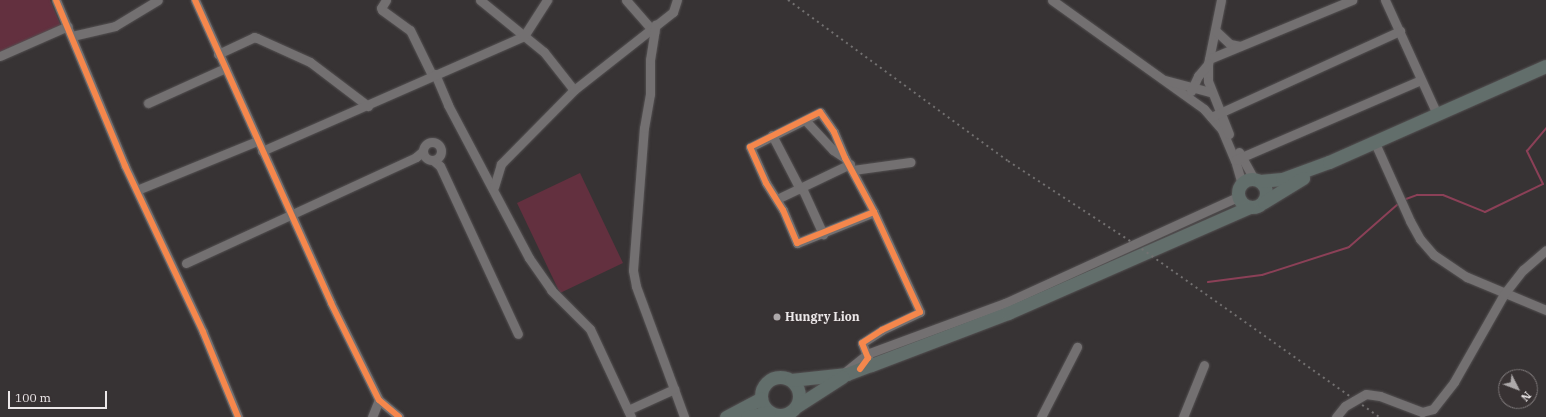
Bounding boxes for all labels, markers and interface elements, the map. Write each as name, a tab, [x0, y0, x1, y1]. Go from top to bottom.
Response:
place label: Hungry Lion	[785, 310, 860, 324]
marker: Hungry Lion	[772, 312, 782, 322]
north arrow	[1498, 369, 1538, 409]
scale bar	[10, 383, 109, 409]
text: N	[1518, 388, 1534, 404]
text: 100 m	[15, 390, 51, 405]

